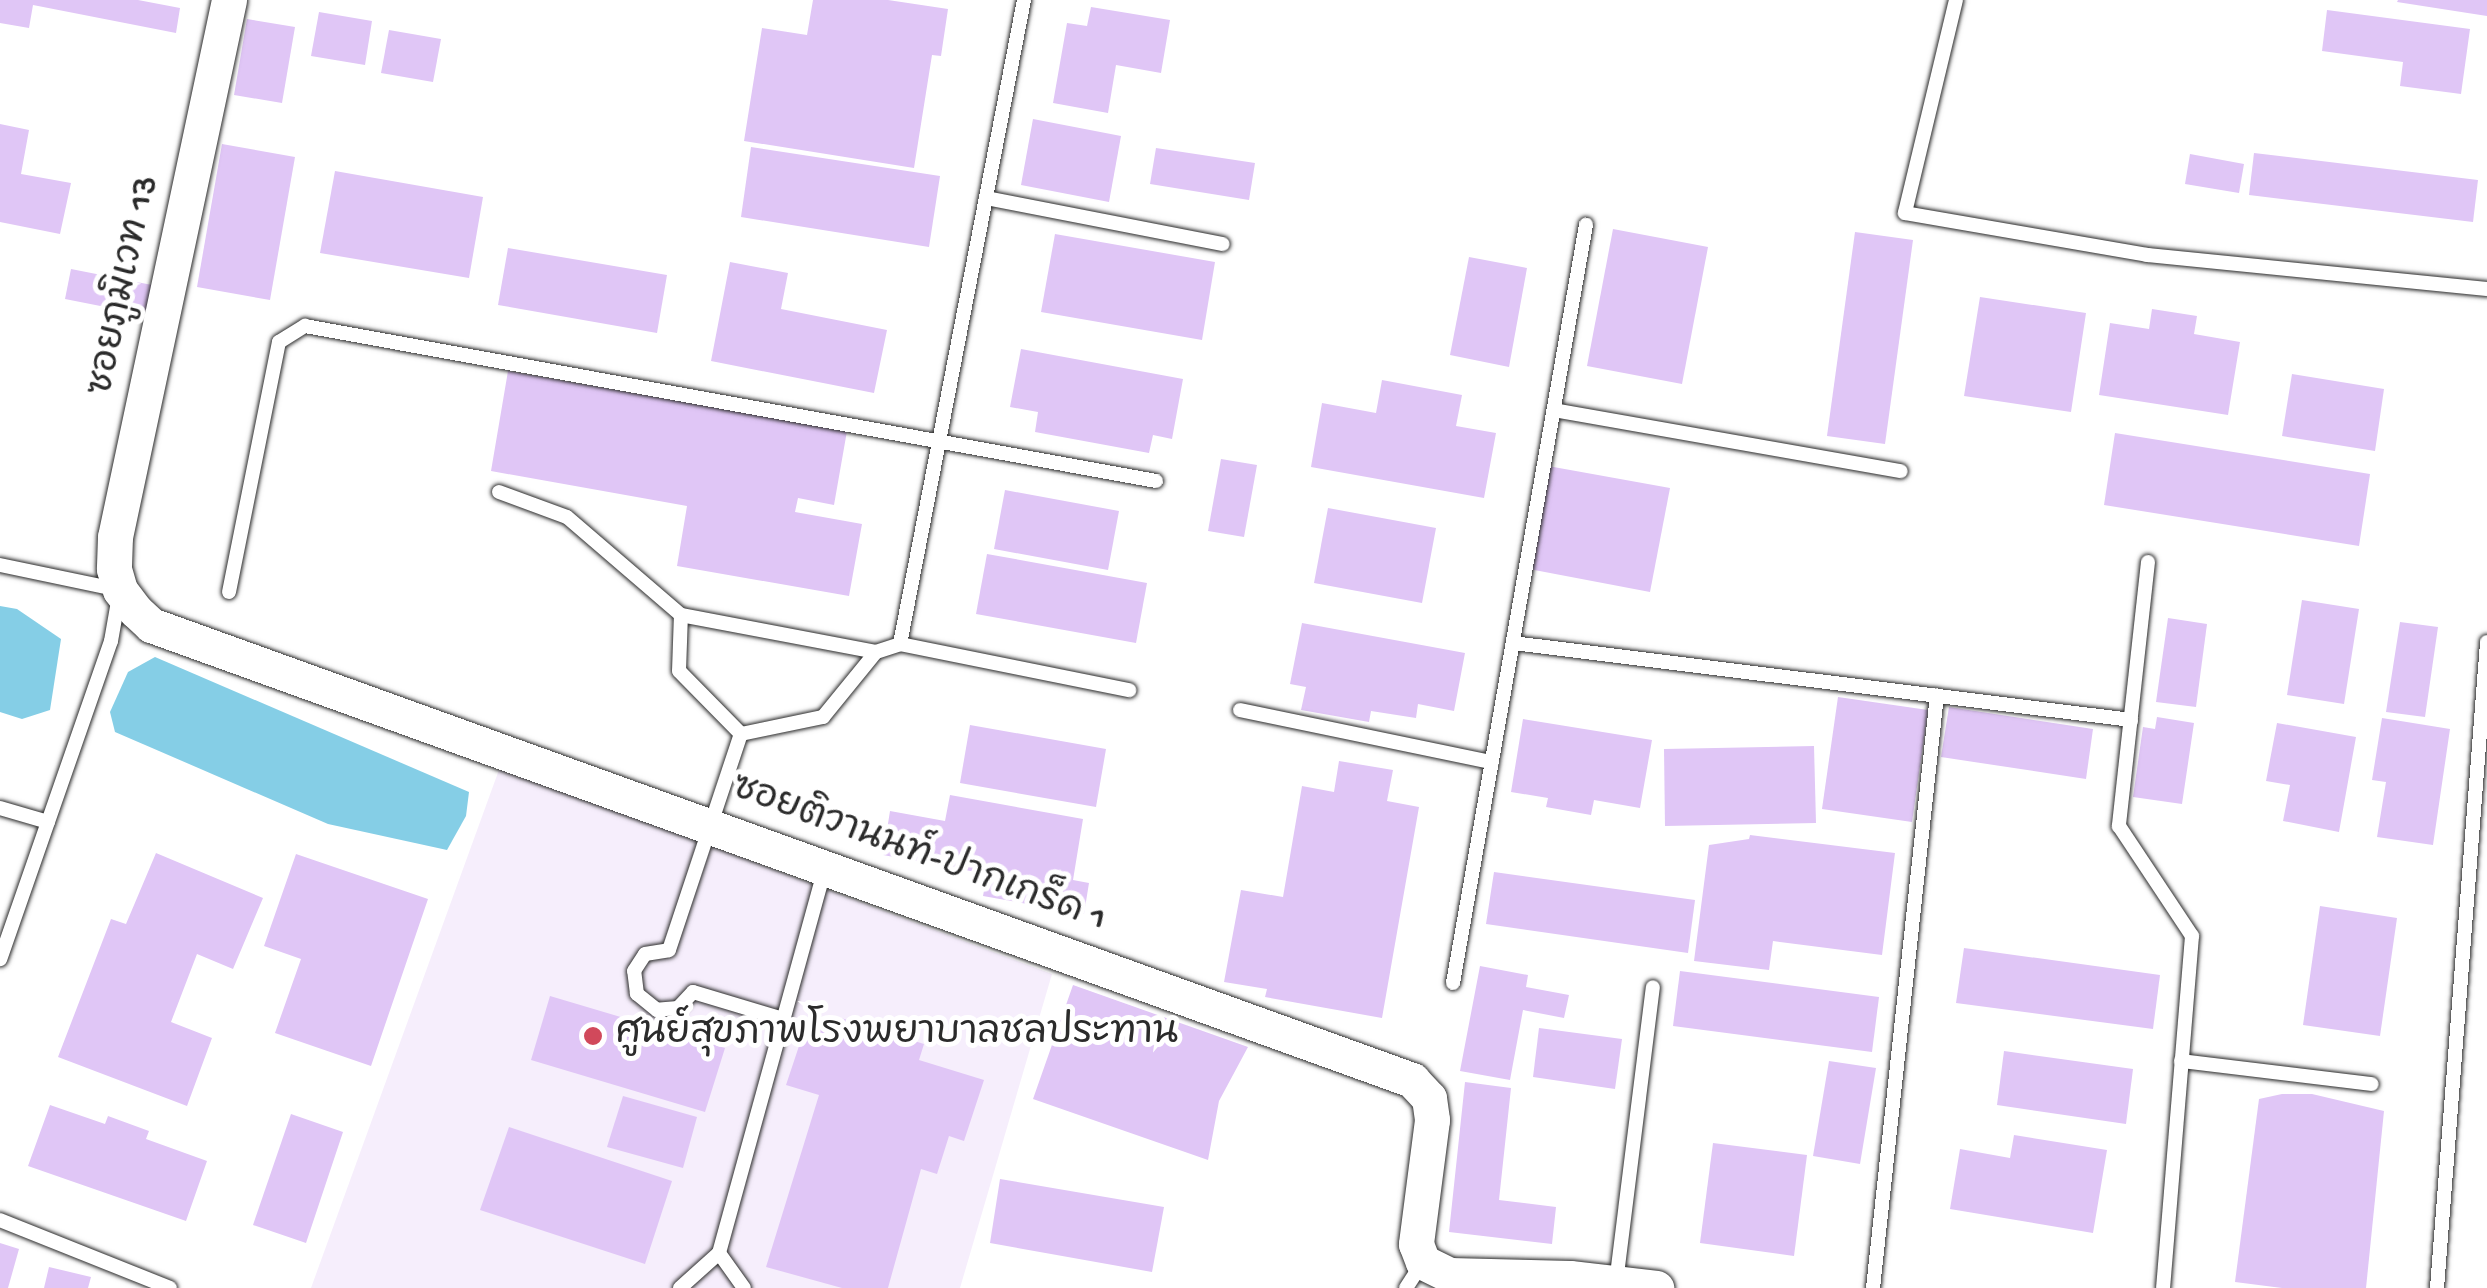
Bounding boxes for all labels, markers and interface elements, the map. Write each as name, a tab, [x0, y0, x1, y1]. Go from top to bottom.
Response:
street label: ซอยภูมิเวท 13	[80, 172, 172, 400]
street label: ซอยติวานนท์-ปากเกร็ด 1	[724, 767, 1112, 945]
place label: ศูนย์สุขภาพโรงพยาบาลชลประทาน	[616, 1013, 1178, 1059]
marker: ศูนย์สุขภาพโรงพยาบาลชลประทาน	[580, 1023, 606, 1049]

